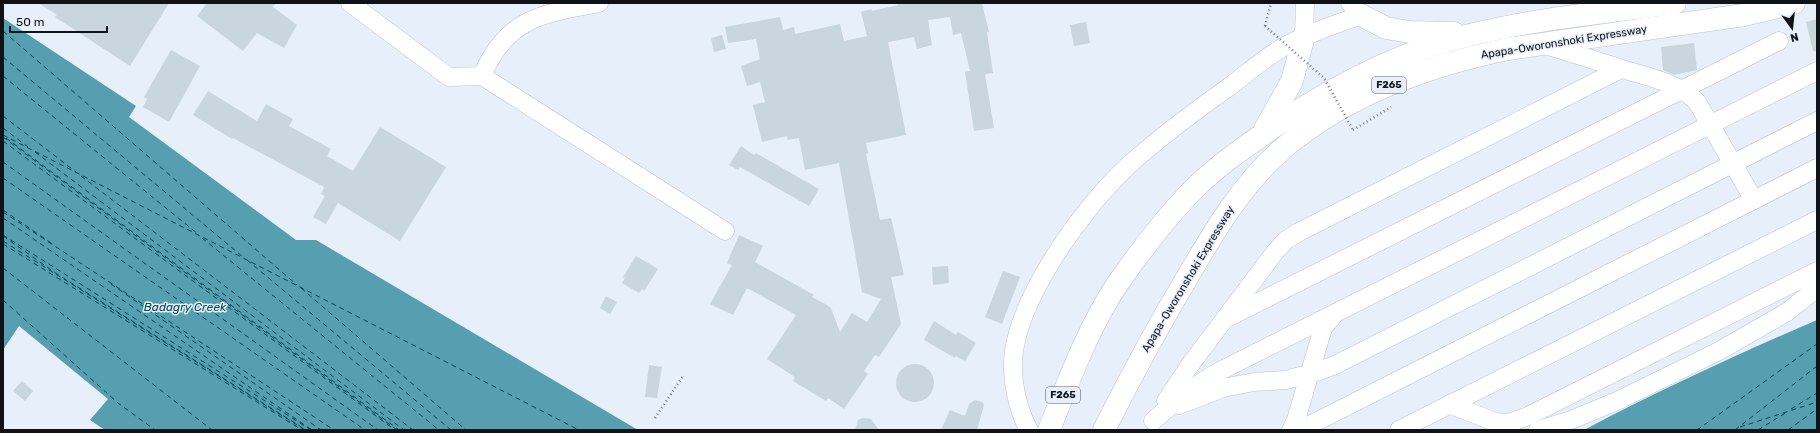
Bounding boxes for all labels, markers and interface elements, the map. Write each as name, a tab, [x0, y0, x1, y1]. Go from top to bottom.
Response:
scale bar	[10, 8, 107, 34]
north arrow	[1772, 8, 1812, 48]
text: 50 m	[16, 15, 44, 29]
street label: Apapa-Oworonshoki Expressway	[1480, 22, 1648, 62]
text: N	[1789, 30, 1800, 45]
road number: F265	[1372, 77, 1406, 93]
street label: Apapa-Oworonshoki Expressway	[1139, 204, 1237, 354]
water label: Badagry Creek	[144, 300, 227, 314]
road number: F265	[1046, 387, 1080, 403]

